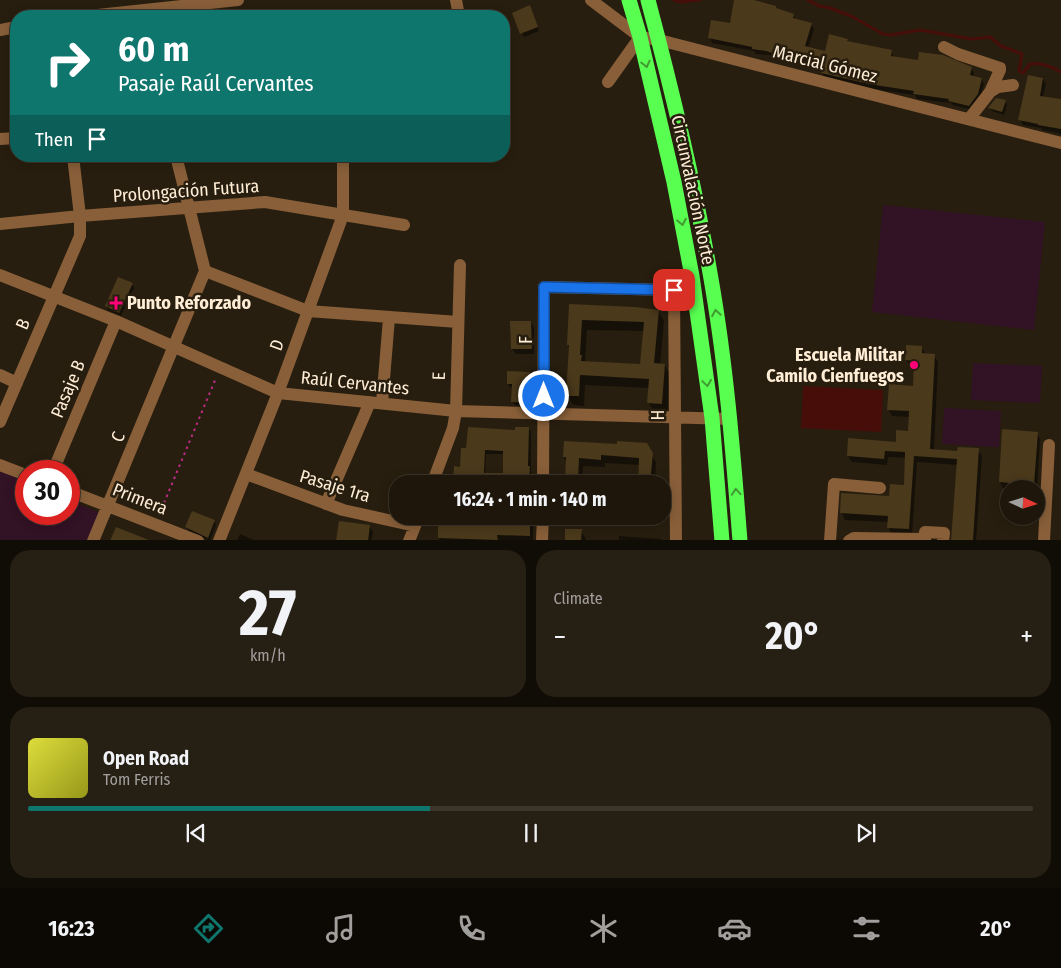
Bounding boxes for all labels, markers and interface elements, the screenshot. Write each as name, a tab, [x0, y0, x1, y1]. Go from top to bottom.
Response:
text: 60 m	[118, 28, 189, 70]
icon: right	[35, 30, 100, 95]
street label: Marcial Gómez	[771, 40, 879, 88]
one-way arrow	[640, 59, 651, 68]
text: Pasaje Raúl Cervantes	[118, 70, 314, 97]
street label: Circunvalación Norte	[666, 113, 720, 267]
icon: arrive	[83, 125, 111, 153]
text: Then	[35, 128, 73, 151]
street label: Prolongación Futura	[112, 175, 260, 207]
one-way arrow	[676, 218, 686, 227]
pin	[653, 269, 695, 311]
icon: arrive	[660, 276, 688, 304]
place label: Punto Reforzado	[127, 292, 251, 314]
marker: Punto Reforzado	[109, 296, 123, 310]
one-way arrow	[712, 309, 722, 317]
street label: B	[11, 315, 35, 333]
street label: D	[265, 336, 289, 354]
street label: F	[515, 336, 537, 344]
place label: Escuela Militar Camilo Cienfuegos	[766, 344, 904, 387]
street label: Pasaje B	[46, 357, 90, 421]
marker: Escuela Militar Camilo Cienfuegos	[908, 359, 920, 371]
street label: Raúl Cervantes	[300, 366, 411, 400]
position arrow	[517, 369, 569, 421]
street label: E	[428, 371, 450, 381]
one-way arrow	[701, 379, 712, 387]
street label: H	[647, 410, 669, 420]
street label: C	[106, 428, 130, 446]
speed limit sign: 30	[15, 460, 80, 525]
street label: Pasaje 1ra	[297, 465, 373, 507]
street label: Primera	[109, 478, 171, 520]
north arrow	[1000, 480, 1045, 525]
map controls	[1000, 480, 1045, 525]
text: 16:24 · 1 min · 140 m	[453, 488, 607, 511]
one-way arrow	[731, 488, 742, 496]
text: 27	[239, 574, 296, 652]
text: Climate	[554, 589, 603, 608]
text: 20°	[765, 613, 821, 659]
text: −	[554, 620, 566, 653]
text: +	[1020, 620, 1033, 653]
text: km/h	[250, 646, 286, 665]
text: Open Road	[103, 747, 189, 770]
text: Tom Ferris	[103, 770, 170, 789]
icon: previous	[182, 819, 210, 847]
icon: pause	[517, 819, 545, 847]
icon: next	[852, 819, 880, 847]
icon: directions	[191, 911, 226, 946]
icon: music	[323, 911, 358, 946]
icon: phone	[454, 911, 489, 946]
icon: climate	[586, 911, 621, 946]
icon: car	[717, 911, 752, 946]
icon: filters	[849, 911, 884, 946]
text: 16:23	[48, 915, 95, 942]
text: 20°	[980, 915, 1013, 942]

